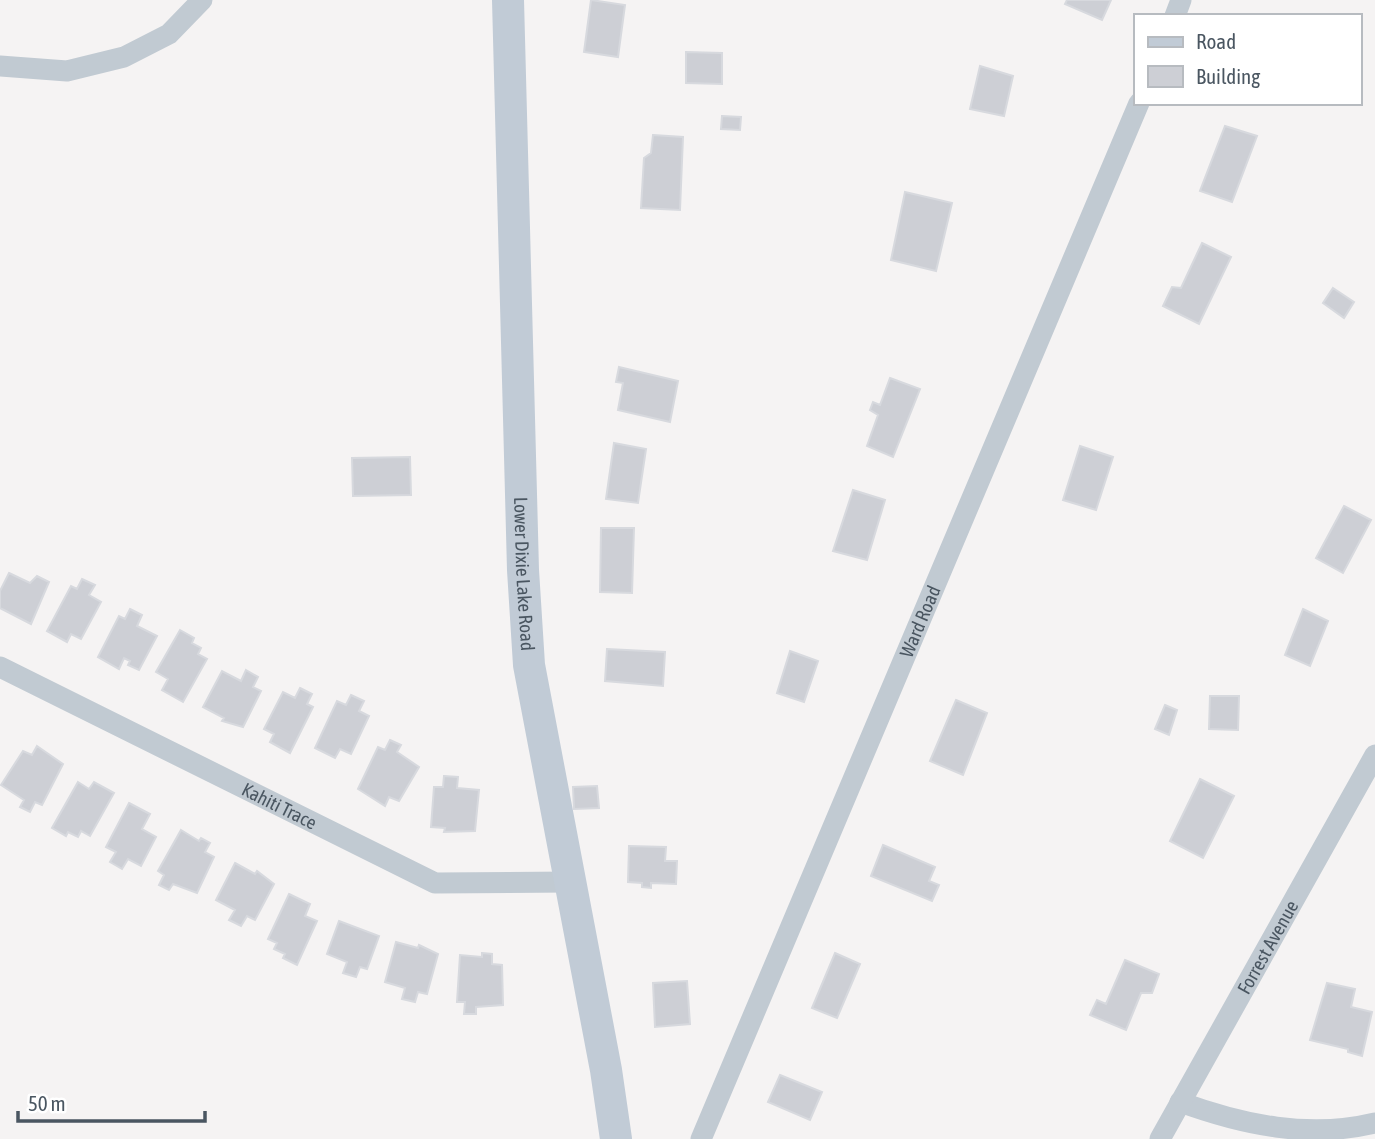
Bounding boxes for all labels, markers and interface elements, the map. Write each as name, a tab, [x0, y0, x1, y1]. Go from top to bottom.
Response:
legend	[1134, 14, 1361, 105]
text: Road	[1196, 29, 1236, 53]
text: Building	[1196, 64, 1260, 88]
street label: Lower Dixie Lake Road	[510, 496, 539, 651]
street label: Ward Road	[895, 582, 945, 660]
street label: Kahiti Trace	[238, 778, 321, 834]
street label: Forrest Avenue	[1233, 896, 1302, 998]
scale bar	[18, 1080, 205, 1124]
text: 50 m	[28, 1091, 66, 1115]

